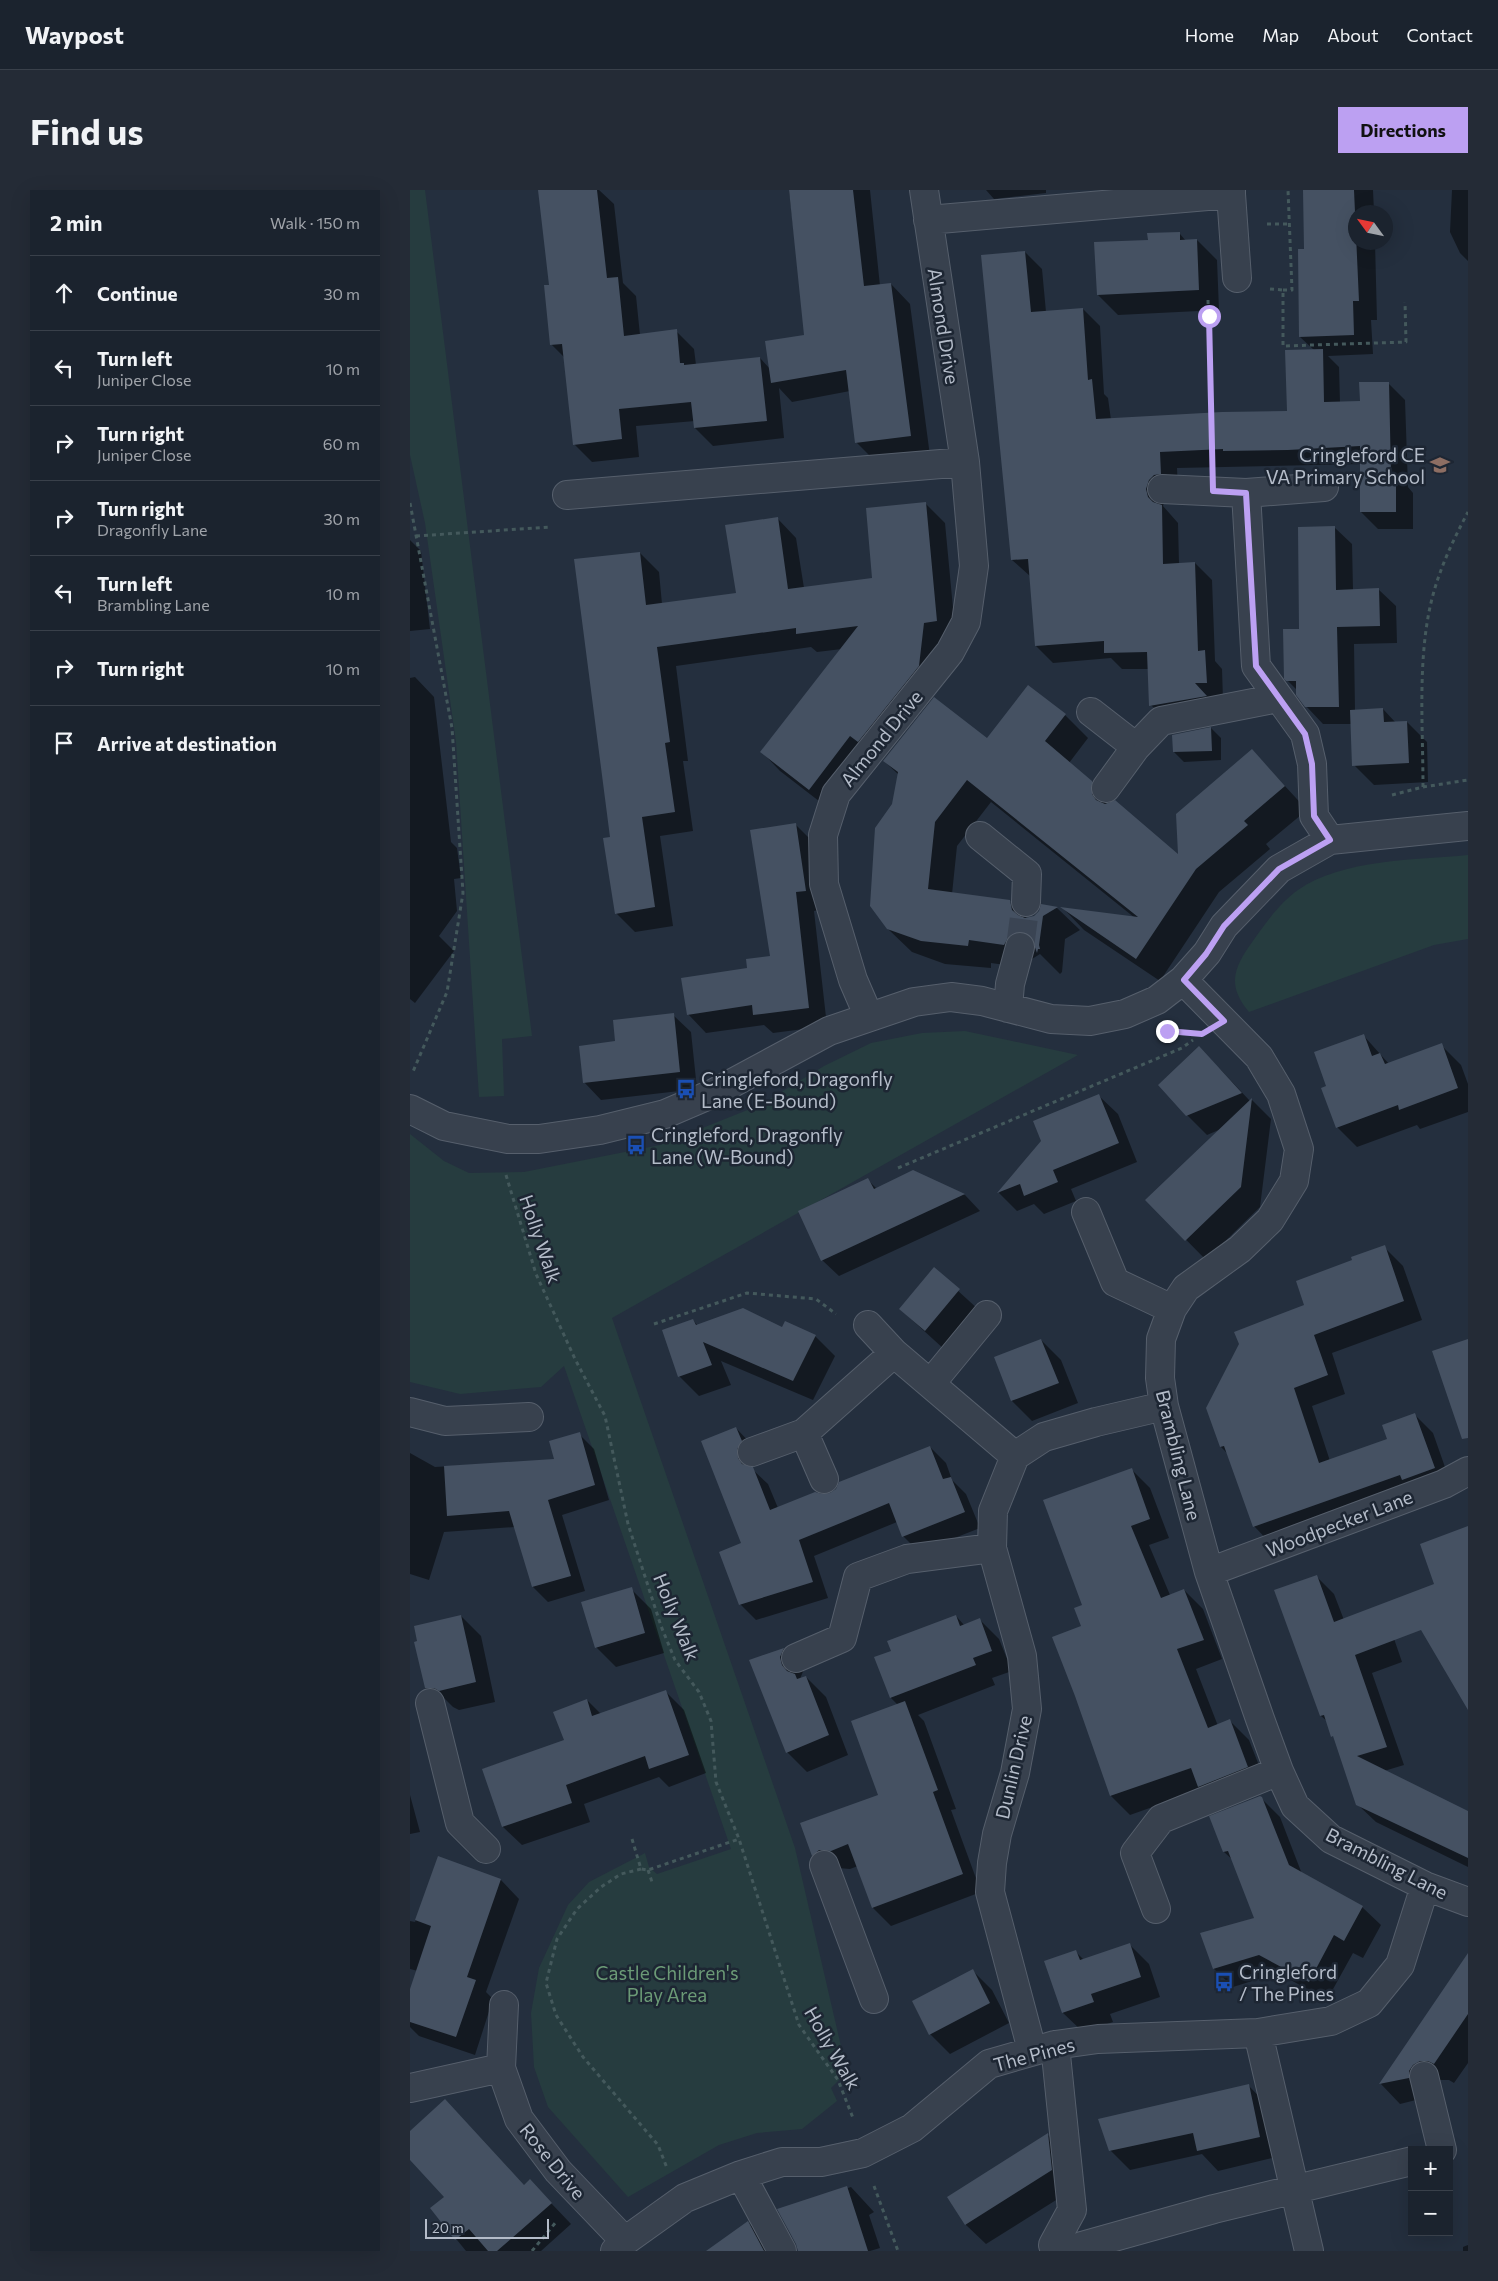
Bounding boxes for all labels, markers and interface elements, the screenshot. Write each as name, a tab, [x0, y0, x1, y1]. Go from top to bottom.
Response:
text: Waypost	[25, 20, 124, 49]
text: Home	[1185, 24, 1234, 46]
text: Map	[1262, 24, 1299, 46]
text: About	[1327, 24, 1379, 46]
text: Contact	[1407, 24, 1473, 46]
button: Directions	[1338, 107, 1468, 153]
text: Find us	[30, 109, 144, 152]
north arrow	[1348, 205, 1393, 250]
text: 2 min	[50, 210, 102, 235]
text: Walk · 150 m	[270, 213, 360, 232]
street label: Almond Drive	[923, 266, 965, 386]
icon: ahead	[50, 279, 78, 307]
text: Continue	[97, 282, 177, 305]
text: 30 m	[323, 284, 360, 303]
route start	[1198, 305, 1221, 328]
text: Turn left	[97, 347, 172, 370]
icon: left	[50, 354, 78, 382]
text: 10 m	[326, 359, 360, 378]
text: Juniper Close	[97, 370, 191, 389]
text: Turn right	[97, 422, 184, 445]
icon: right	[50, 429, 78, 457]
text: 60 m	[323, 434, 360, 453]
place label: Cringleford CE VA Primary School	[1266, 443, 1425, 488]
text: Juniper Close	[97, 445, 191, 464]
school or university icon: Cringleford CE VA Primary School	[1429, 454, 1451, 476]
text: Turn right	[97, 497, 184, 520]
icon: right	[50, 504, 78, 532]
text: 30 m	[323, 509, 360, 528]
text: Dragonfly Lane	[97, 520, 208, 539]
text: Turn left	[97, 572, 172, 595]
icon: left	[50, 579, 78, 607]
text: 10 m	[326, 584, 360, 603]
text: Brambling Lane	[97, 595, 210, 614]
icon: right	[50, 654, 78, 682]
text: Turn right	[97, 657, 184, 680]
text: 10 m	[326, 659, 360, 678]
street label: Almond Drive	[835, 685, 927, 791]
icon: arrive	[50, 729, 78, 757]
text: Arrive at destination	[97, 732, 277, 755]
route end	[1156, 1020, 1179, 1043]
place label: Cringleford, Dragonfly Lane (E-Bound)	[701, 1067, 893, 1112]
bus stop icon: Cringleford, Dragonfly Lane (E-Bound)	[675, 1078, 697, 1100]
place label: Cringleford, Dragonfly Lane (W-Bound)	[651, 1123, 843, 1168]
bus stop icon: Cringleford, Dragonfly Lane (W-Bound)	[625, 1134, 647, 1156]
street label: Holly Walk	[515, 1192, 567, 1286]
street label: Brambling Lane	[1152, 1387, 1206, 1523]
street label: Woodpecker Lane	[1262, 1484, 1416, 1562]
street label: Holly Walk	[649, 1570, 705, 1664]
street label: Dunlin Drive	[990, 1713, 1036, 1821]
street label: Brambling Lane	[1322, 1822, 1452, 1904]
place label: Cringleford / The Pines	[1239, 1960, 1337, 2005]
park label: Castle Children's Play Area	[595, 1961, 739, 2006]
bus stop icon: Cringleford / The Pines	[1213, 1971, 1235, 1993]
street label: Holly Walk	[800, 2002, 866, 2094]
street label: The Pines	[991, 2032, 1077, 2076]
street label: Rose Drive	[515, 2118, 591, 2204]
map controls	[1408, 2146, 1453, 2236]
button: +	[1408, 2146, 1453, 2191]
button: −	[1408, 2191, 1453, 2236]
scale bar	[425, 2216, 549, 2239]
text: 20 m	[432, 2219, 464, 2236]

